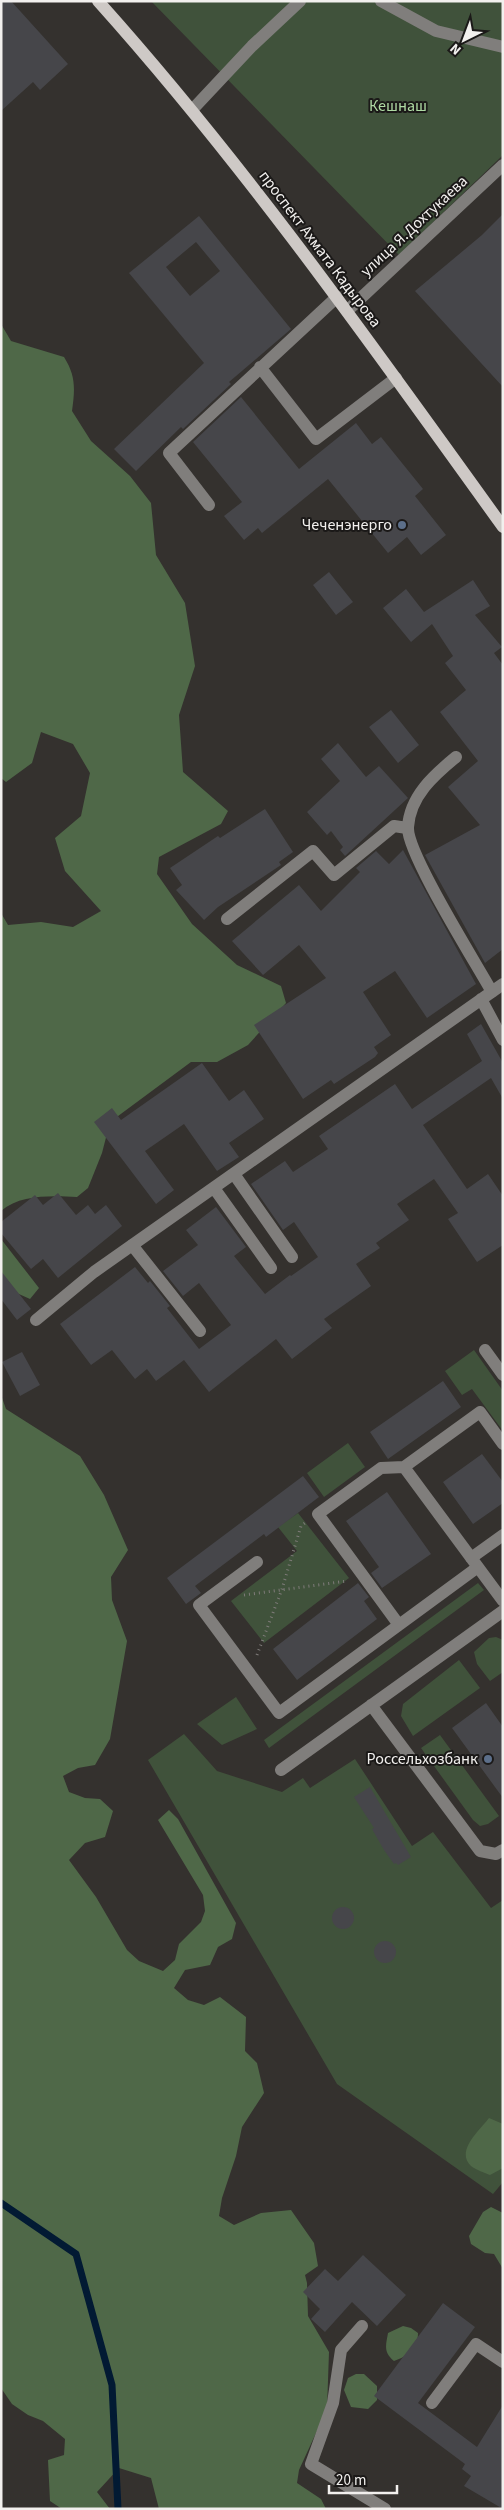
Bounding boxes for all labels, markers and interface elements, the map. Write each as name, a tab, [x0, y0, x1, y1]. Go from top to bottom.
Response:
north arrow	[439, 15, 489, 65]
text: N	[446, 38, 466, 59]
park label: Кешнаш	[369, 95, 427, 117]
street label: проспект Ахмата Кадырова	[254, 166, 386, 332]
street label: улица Я.Дохтукаева	[356, 170, 472, 282]
place label: Чеченэнерго	[302, 514, 392, 536]
marker: Чеченэнерго	[396, 519, 408, 531]
place label: Россельхозбанк	[367, 1748, 478, 1770]
marker: Россельхозбанк	[482, 1753, 494, 1765]
scale bar	[329, 2462, 396, 2494]
text: 20 m	[336, 2470, 366, 2491]

